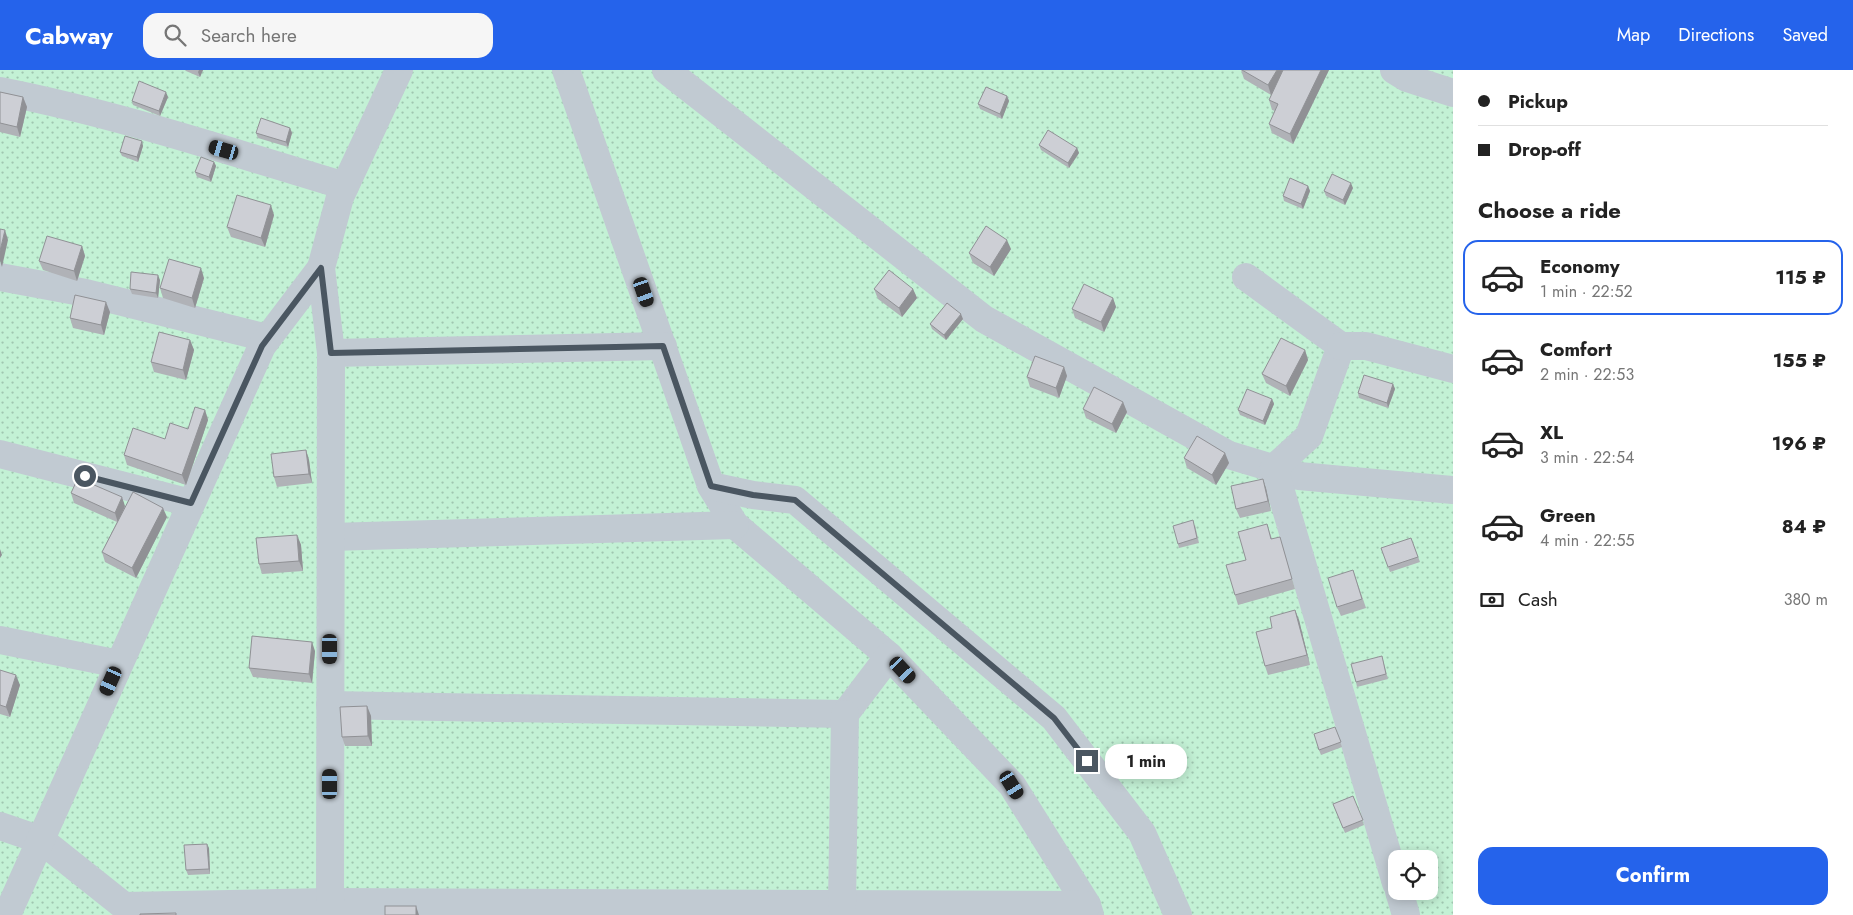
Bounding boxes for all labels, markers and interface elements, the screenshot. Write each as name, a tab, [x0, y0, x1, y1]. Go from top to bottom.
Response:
search box	[143, 13, 493, 58]
text: Cabway	[25, 18, 113, 53]
icon: search	[161, 21, 189, 49]
text: Search here	[201, 22, 297, 49]
text: Map	[1617, 22, 1650, 48]
text: Directions	[1678, 22, 1754, 48]
text: Saved	[1782, 22, 1828, 48]
text: Pickup	[1508, 88, 1568, 115]
text: Drop-off	[1508, 136, 1581, 163]
car	[207, 139, 240, 161]
text: Choose a ride	[1478, 194, 1621, 226]
text: Economy	[1540, 253, 1620, 280]
icon: car	[1480, 255, 1525, 300]
text: 115 ₽	[1775, 264, 1826, 291]
car	[632, 275, 655, 309]
text: 1 min · 22:52	[1540, 280, 1633, 303]
text: Comfort	[1540, 336, 1612, 363]
icon: car	[1480, 338, 1525, 383]
text: 155 ₽	[1773, 347, 1826, 374]
text: 2 min · 22:53	[1540, 363, 1634, 386]
text: XL	[1540, 419, 1563, 446]
icon: car	[1480, 421, 1525, 466]
text: 196 ₽	[1772, 430, 1826, 457]
text: 3 min · 22:54	[1540, 446, 1634, 469]
route start	[74, 465, 96, 487]
text: Green	[1540, 502, 1596, 529]
icon: car	[1480, 504, 1525, 549]
text: 84 ₽	[1782, 513, 1826, 540]
text: 4 min · 22:55	[1540, 529, 1635, 552]
icon: cash	[1478, 586, 1506, 614]
text: Cash	[1518, 586, 1558, 613]
text: 380 m	[1784, 588, 1828, 611]
car	[322, 634, 337, 664]
car	[887, 654, 918, 686]
car	[98, 664, 123, 698]
callout: 1 min	[1104, 744, 1187, 778]
route end	[1076, 750, 1098, 772]
text: 1 min	[1126, 750, 1166, 773]
car	[997, 768, 1026, 802]
car	[322, 769, 337, 799]
button: Confirm	[1478, 847, 1828, 905]
map controls	[1388, 850, 1438, 900]
button: locate	[1388, 850, 1438, 900]

